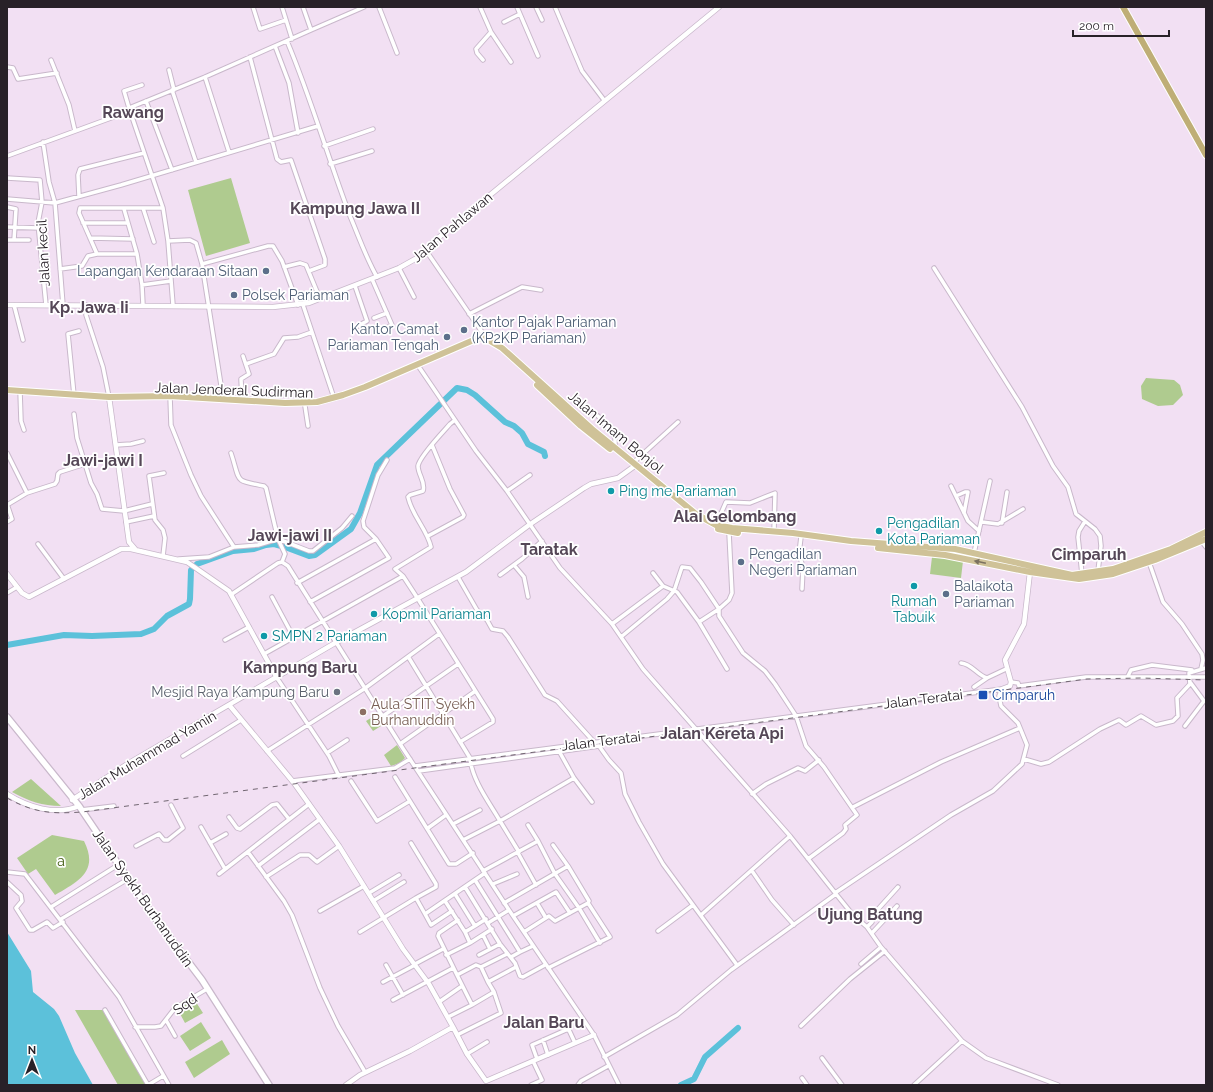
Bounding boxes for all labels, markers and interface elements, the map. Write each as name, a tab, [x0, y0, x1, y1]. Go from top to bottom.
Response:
scale bar	[1073, 12, 1169, 38]
text: 200 m	[1079, 19, 1114, 33]
district label: Rawang	[102, 103, 164, 122]
street label: Jalan Pahlawan	[409, 189, 495, 265]
district label: Kampung Jawa II	[290, 199, 420, 218]
street label: Jalan kecil	[33, 219, 53, 287]
place label: Lapangan Kendaraan Sitaan	[77, 263, 258, 279]
marker: Lapangan Kendaraan Sitaan	[261, 266, 271, 276]
place label: Polsek Pariaman	[242, 287, 349, 303]
marker: Polsek Pariaman	[229, 290, 239, 300]
district label: Kp. Jawa Ii	[49, 298, 129, 317]
place label: Kantor Pajak Pariaman (KP2KP Pariaman)	[472, 314, 616, 346]
place label: Kantor Camat Pariaman Tengah	[328, 321, 439, 353]
marker: Kantor Pajak Pariaman (KP2KP Pariaman)	[459, 325, 469, 335]
marker: Kantor Camat Pariaman Tengah	[442, 332, 452, 342]
street label: Jalan Jenderal Sudirman	[154, 379, 314, 401]
street label: Jalan Imam Bonjol	[565, 388, 667, 476]
district label: Jawi-jawi I	[63, 451, 143, 470]
place label: Ping me Pariaman	[619, 483, 736, 499]
marker: Ping me Pariaman	[606, 486, 616, 496]
district label: Alai Gelombang	[674, 507, 796, 526]
place label: Pengadilan Kota Pariaman	[887, 515, 980, 547]
district label: Jawi-jawi II	[248, 526, 332, 545]
marker: Pengadilan Kota Pariaman	[874, 526, 884, 536]
district label: Taratak	[520, 540, 578, 559]
district label: Cimparuh	[1051, 545, 1127, 564]
place label: Pengadilan Negeri Pariaman	[749, 546, 857, 578]
marker: Pengadilan Negeri Pariaman	[736, 557, 746, 567]
one-way arrow	[973, 558, 986, 564]
place label: Balaikota Pariaman	[954, 578, 1015, 610]
marker: Rumah Tabuik	[909, 581, 919, 591]
marker: Balaikota Pariaman	[941, 589, 951, 599]
place label: Rumah Tabuik	[891, 593, 937, 625]
place label: Kopmil Pariaman	[382, 606, 491, 622]
marker: Kopmil Pariaman	[369, 609, 379, 619]
place label: SMPN 2 Pariaman	[272, 628, 387, 644]
marker: SMPN 2 Pariaman	[259, 631, 269, 641]
district label: Kampung Baru	[243, 658, 357, 677]
place label: Mesjid Raya Kampung Baru	[151, 684, 329, 700]
street label: Jalan Teratai	[882, 686, 964, 712]
marker: Mesjid Raya Kampung Baru	[332, 687, 342, 697]
place label: Cimparuh	[992, 687, 1055, 703]
marker: Cimparuh	[977, 689, 989, 701]
place label: Aula STIT Syekh Burhanuddin	[371, 696, 475, 728]
street label: Jalan Muhammad Yamin	[75, 707, 219, 803]
marker: Aula STIT Syekh Burhanuddin	[358, 707, 368, 717]
district label: Jalan Kereta Api	[660, 724, 784, 743]
street label: Jalan Teratai	[560, 728, 642, 754]
street label: Jalan Syekh Burhanuddin	[89, 826, 197, 970]
park label: a	[57, 853, 65, 869]
district label: Ujung Batung	[817, 905, 923, 924]
street label: Sqd	[170, 990, 200, 1018]
district label: Jalan Baru	[504, 1013, 584, 1032]
north arrow	[12, 1040, 52, 1080]
text: N	[28, 1044, 36, 1057]

